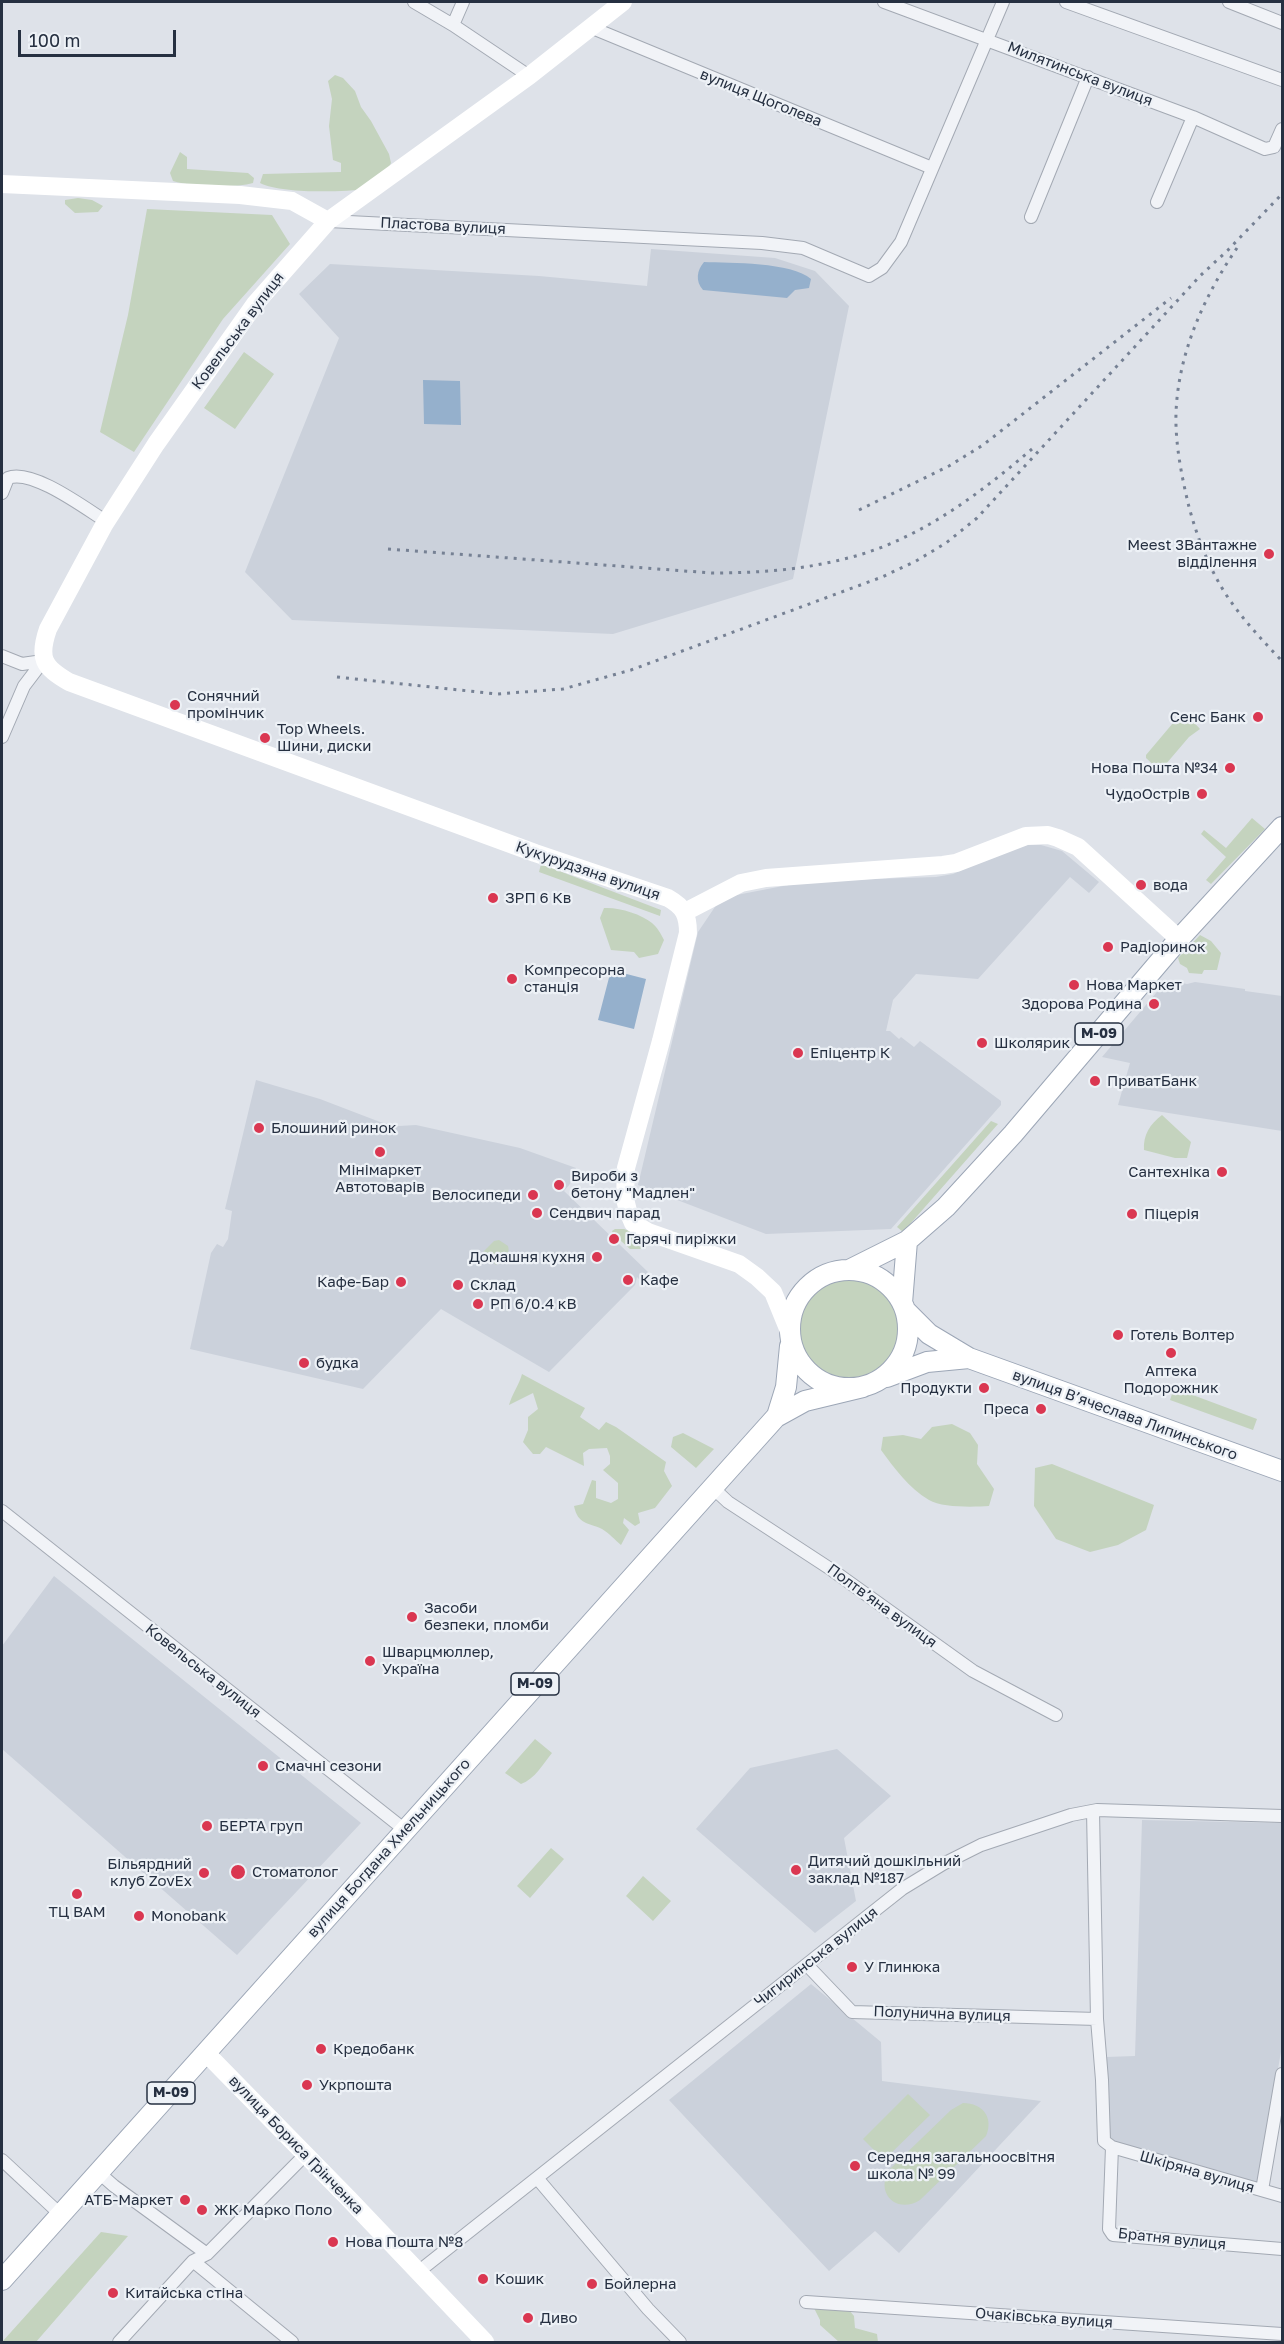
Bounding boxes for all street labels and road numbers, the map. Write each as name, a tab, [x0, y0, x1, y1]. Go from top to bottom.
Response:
street label: Милятинська вулиця	[1005, 38, 1155, 110]
street label: вулиця Щоголева	[697, 65, 825, 131]
street label: Пластова вулиця	[380, 214, 506, 238]
street label: Ковельська вулиця	[188, 269, 288, 393]
street label: Кукурудзяна вулиця	[513, 838, 663, 904]
road number: М-09	[1075, 1023, 1123, 1045]
street label: вулиця Вʼячеслава Липинського	[1010, 1366, 1240, 1464]
street label: Полтвʼяна вулиця	[824, 1560, 940, 1652]
street label: Ковельська вулиця	[142, 1620, 264, 1722]
road number: М-09	[511, 1673, 559, 1695]
street label: вулиця Богдана Хмельницького	[304, 1755, 474, 1941]
street label: Чигиринська вулиця	[751, 1903, 881, 2011]
street label: Полунична вулиця	[873, 2003, 1011, 2025]
street label: вулиця Бориса Грінченка	[225, 2072, 367, 2218]
road number: М-09	[147, 2082, 195, 2104]
street label: Шкіряна вулиця	[1138, 2147, 1256, 2197]
street label: Братня вулиця	[1117, 2224, 1227, 2254]
street label: Очаківська вулиця	[975, 2304, 1113, 2332]

